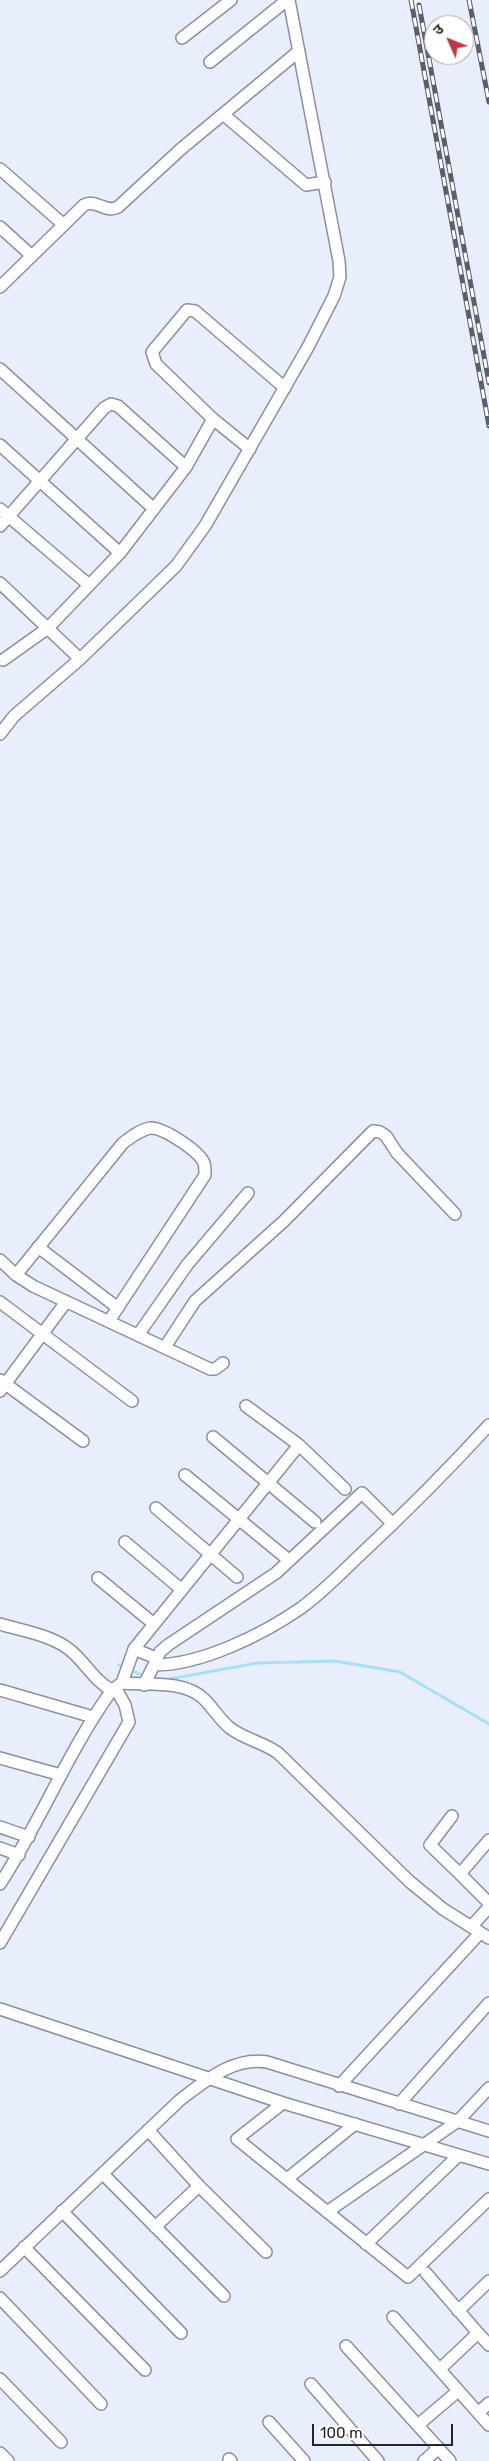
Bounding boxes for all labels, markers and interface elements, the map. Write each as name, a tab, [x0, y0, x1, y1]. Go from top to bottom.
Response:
north arrow	[424, 15, 474, 65]
text: उ	[430, 21, 448, 39]
scale bar	[314, 2414, 455, 2446]
text: 100 m	[320, 2424, 362, 2442]

